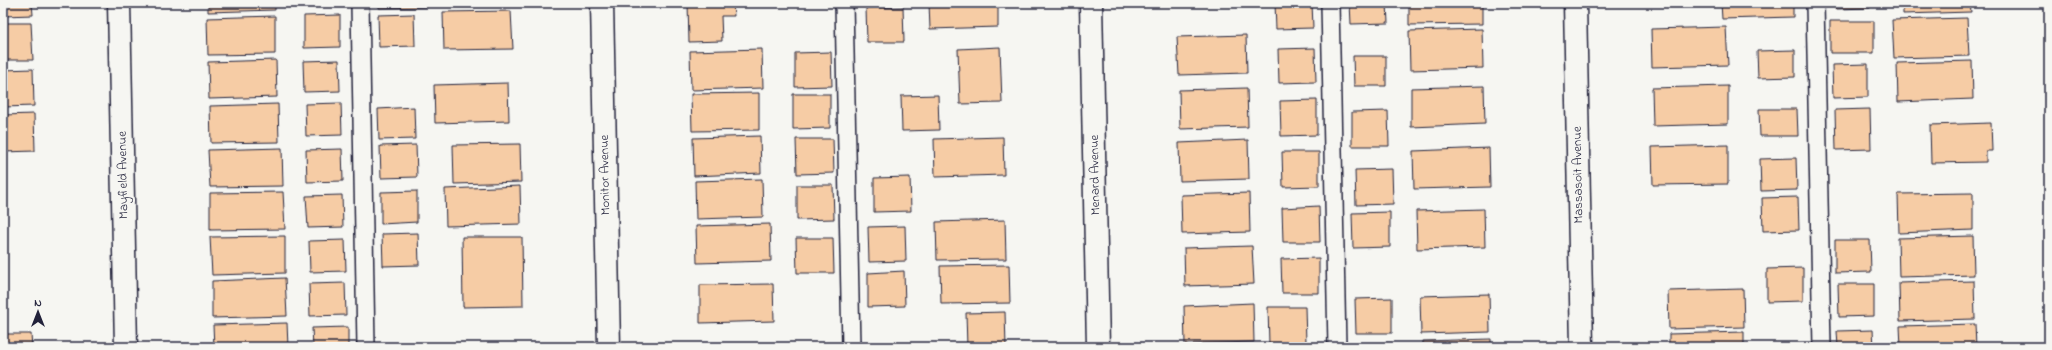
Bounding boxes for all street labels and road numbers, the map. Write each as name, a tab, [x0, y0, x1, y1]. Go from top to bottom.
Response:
street label: Massasoit Avenue	[1568, 126, 1588, 224]
street label: Mayfield Avenue	[113, 131, 134, 219]
street label: Monitor Avenue	[595, 134, 615, 216]
street label: Menard Avenue	[1085, 134, 1105, 215]

